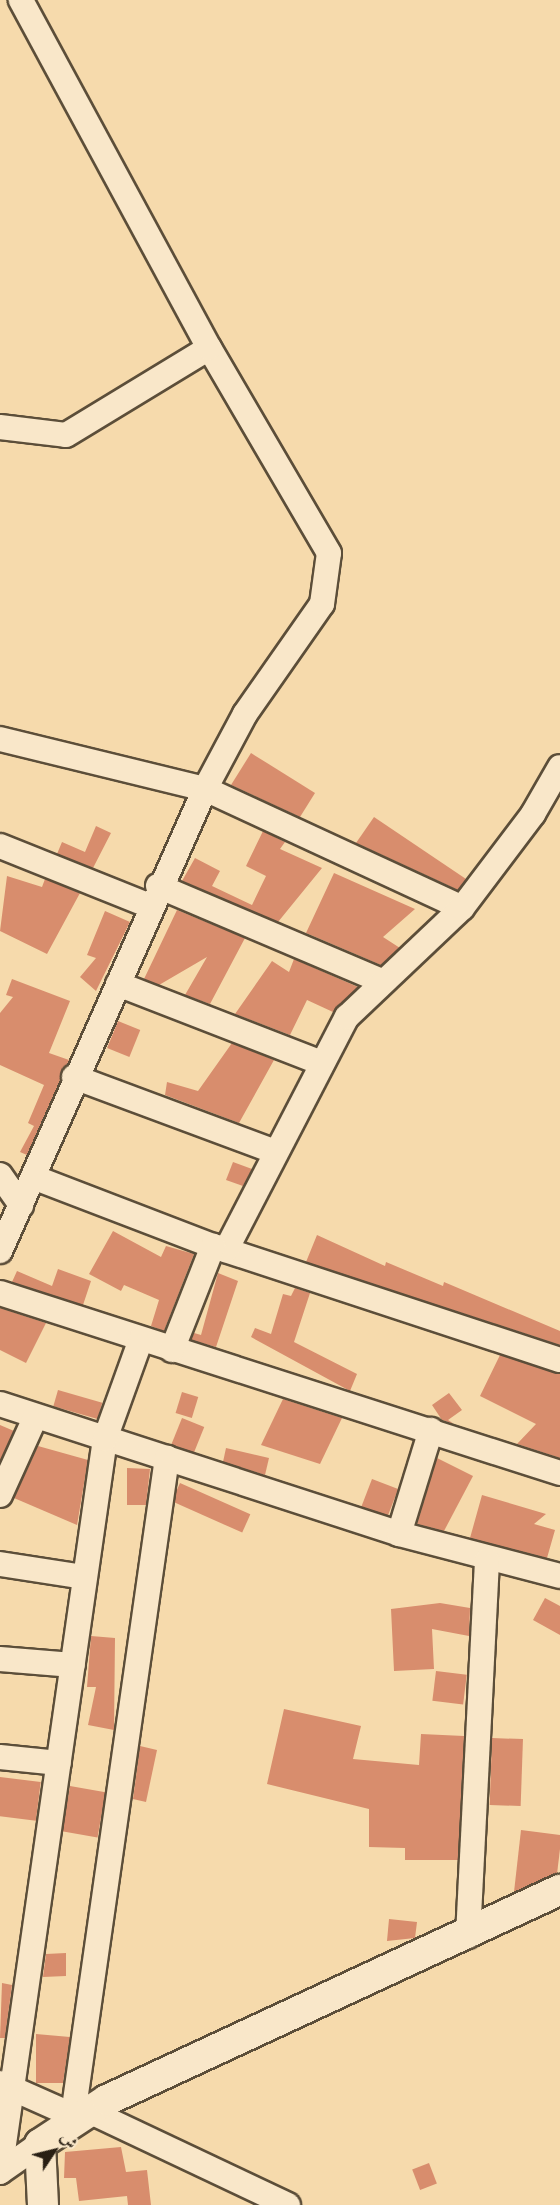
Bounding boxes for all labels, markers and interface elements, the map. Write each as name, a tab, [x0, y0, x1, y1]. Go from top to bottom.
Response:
north arrow	[24, 2121, 84, 2181]
text: ش	[57, 2128, 81, 2152]

